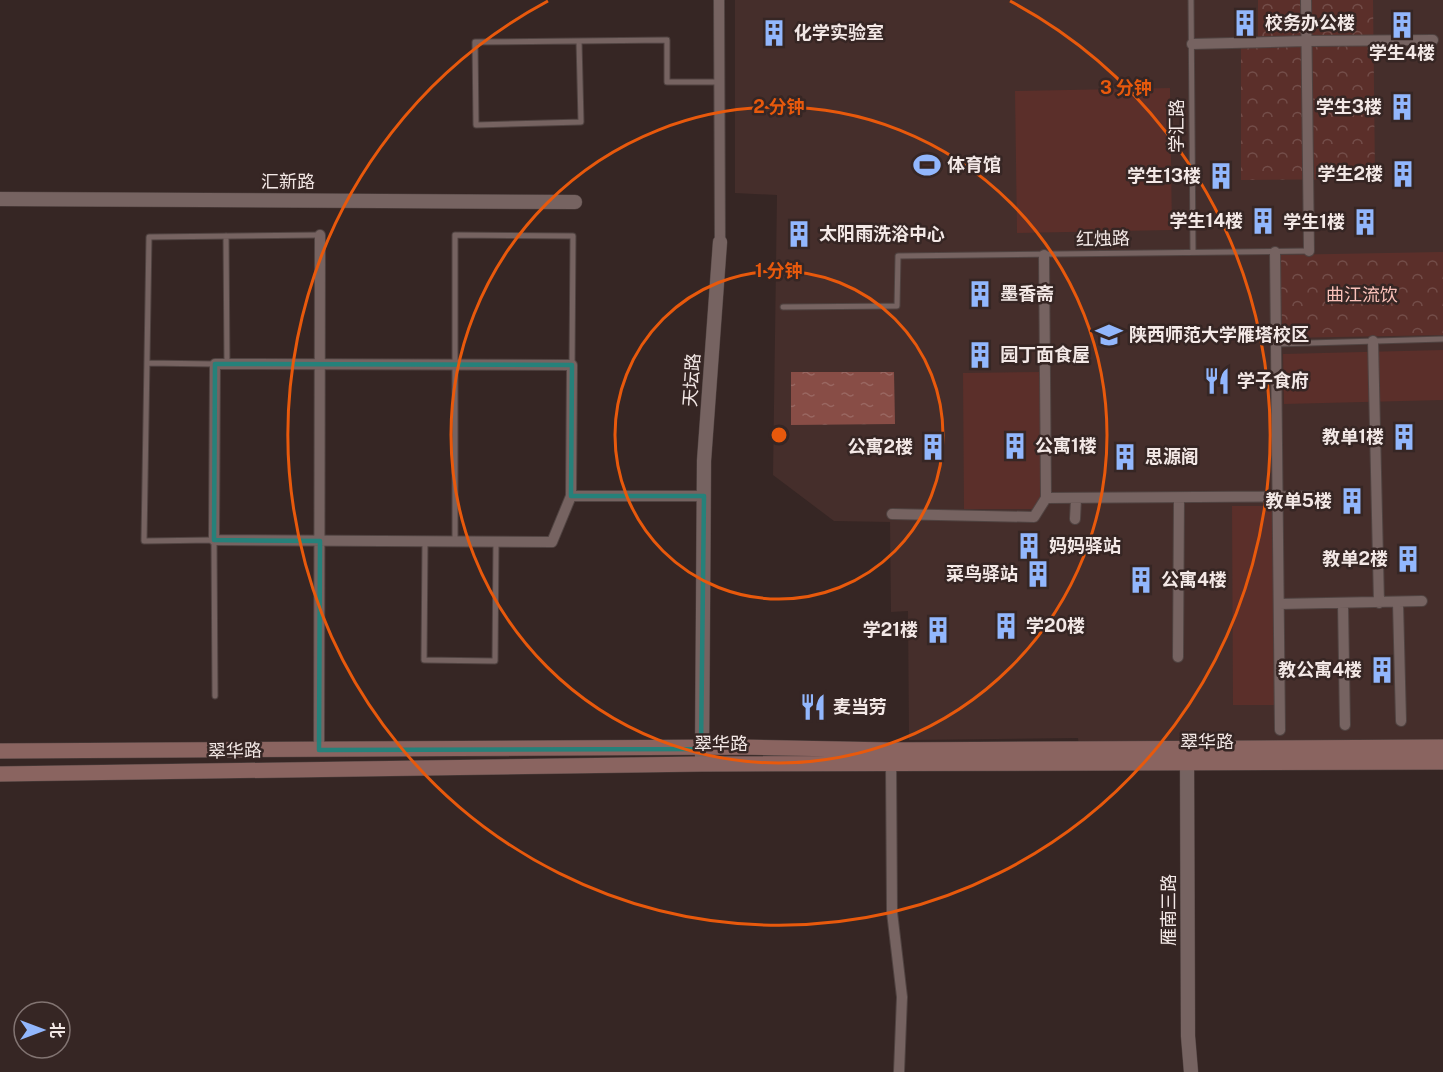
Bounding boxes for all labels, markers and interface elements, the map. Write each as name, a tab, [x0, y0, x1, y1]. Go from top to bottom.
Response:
building icon: 校务办公楼	[1230, 8, 1260, 38]
building icon: 学生4楼	[1387, 10, 1417, 40]
place label: 校务办公楼	[1265, 12, 1355, 33]
building icon: 化学实验室	[759, 18, 789, 48]
place label: 化学实验室	[794, 22, 884, 43]
place label: 学生4楼	[1369, 42, 1435, 63]
text: 3 分钟	[1100, 77, 1152, 98]
building icon: 学生3楼	[1387, 92, 1417, 122]
text: 2 分钟	[753, 96, 805, 117]
place label: 学生3楼	[1316, 96, 1382, 117]
street label: 学汇路	[1166, 99, 1187, 153]
sports icon: 体育馆	[912, 150, 942, 180]
place label: 体育馆	[947, 154, 1001, 175]
building icon: 学生2楼	[1388, 159, 1418, 189]
building icon: 学生13楼	[1206, 161, 1236, 191]
place label: 学生2楼	[1318, 163, 1383, 184]
place label: 学生13楼	[1127, 165, 1201, 186]
street label: 汇新路	[261, 171, 315, 192]
building icon: 学生14楼	[1248, 206, 1278, 236]
building icon: 学生1楼	[1350, 207, 1380, 237]
place label: 学生14楼	[1169, 210, 1243, 231]
place label: 学生1楼	[1283, 211, 1345, 232]
building icon: 太阳雨洗浴中心	[784, 219, 814, 249]
place label: 太阳雨洗浴中心	[819, 223, 945, 244]
street label: 红烛路	[1076, 228, 1130, 249]
text: 1 分钟	[755, 260, 803, 281]
building icon: 墨香斋	[965, 279, 995, 309]
place label: 墨香斋	[1000, 283, 1054, 304]
park label: 曲江流饮	[1326, 284, 1398, 305]
school or university icon: 陕西师范大学雁塔校区	[1094, 320, 1124, 350]
place label: 陕西师范大学雁塔校区	[1129, 324, 1309, 345]
building icon: 园丁面食屋	[965, 340, 995, 370]
place label: 园丁面食屋	[1000, 344, 1090, 365]
street label: 天坛路	[679, 352, 704, 408]
restaurant icon: 学子食府	[1202, 366, 1232, 396]
place label: 学子食府	[1237, 370, 1309, 391]
building icon: 教单1楼	[1389, 422, 1419, 452]
centre of rings	[769, 425, 789, 445]
place label: 教单1楼	[1322, 426, 1384, 447]
building icon: 公寓1楼	[1000, 431, 1030, 461]
building icon: 公寓2楼	[918, 432, 948, 462]
place label: 公寓1楼	[1035, 435, 1097, 456]
place label: 公寓2楼	[848, 436, 913, 457]
building icon: 思源阁	[1110, 442, 1140, 472]
place label: 思源阁	[1145, 446, 1199, 467]
building icon: 教单5楼	[1337, 486, 1367, 516]
place label: 教单5楼	[1266, 490, 1332, 511]
building icon: 妈妈驿站	[1014, 531, 1044, 561]
place label: 妈妈驿站	[1049, 535, 1121, 556]
building icon: 教单2楼	[1393, 544, 1423, 574]
place label: 教单2楼	[1323, 548, 1388, 569]
building icon: 菜鸟驿站	[1023, 559, 1053, 589]
place label: 菜鸟驿站	[946, 563, 1018, 584]
building icon: 公寓4楼	[1126, 565, 1156, 595]
place label: 公寓4楼	[1161, 569, 1227, 590]
building icon: 学20楼	[991, 611, 1021, 641]
building icon: 学21楼	[923, 615, 953, 645]
place label: 学20楼	[1026, 615, 1085, 636]
place label: 学21楼	[863, 619, 918, 640]
building icon: 教公寓4楼	[1367, 655, 1397, 685]
place label: 教公寓4楼	[1278, 659, 1362, 680]
restaurant icon: 麦当劳	[798, 692, 828, 722]
place label: 麦当劳	[833, 696, 887, 717]
street label: 翠华路	[1180, 731, 1234, 752]
street label: 翠华路	[694, 733, 748, 754]
street label: 翠华路	[208, 740, 262, 761]
street label: 雁南三路	[1158, 874, 1179, 946]
north arrow	[12, 1000, 72, 1060]
text: 北	[47, 1022, 66, 1038]

